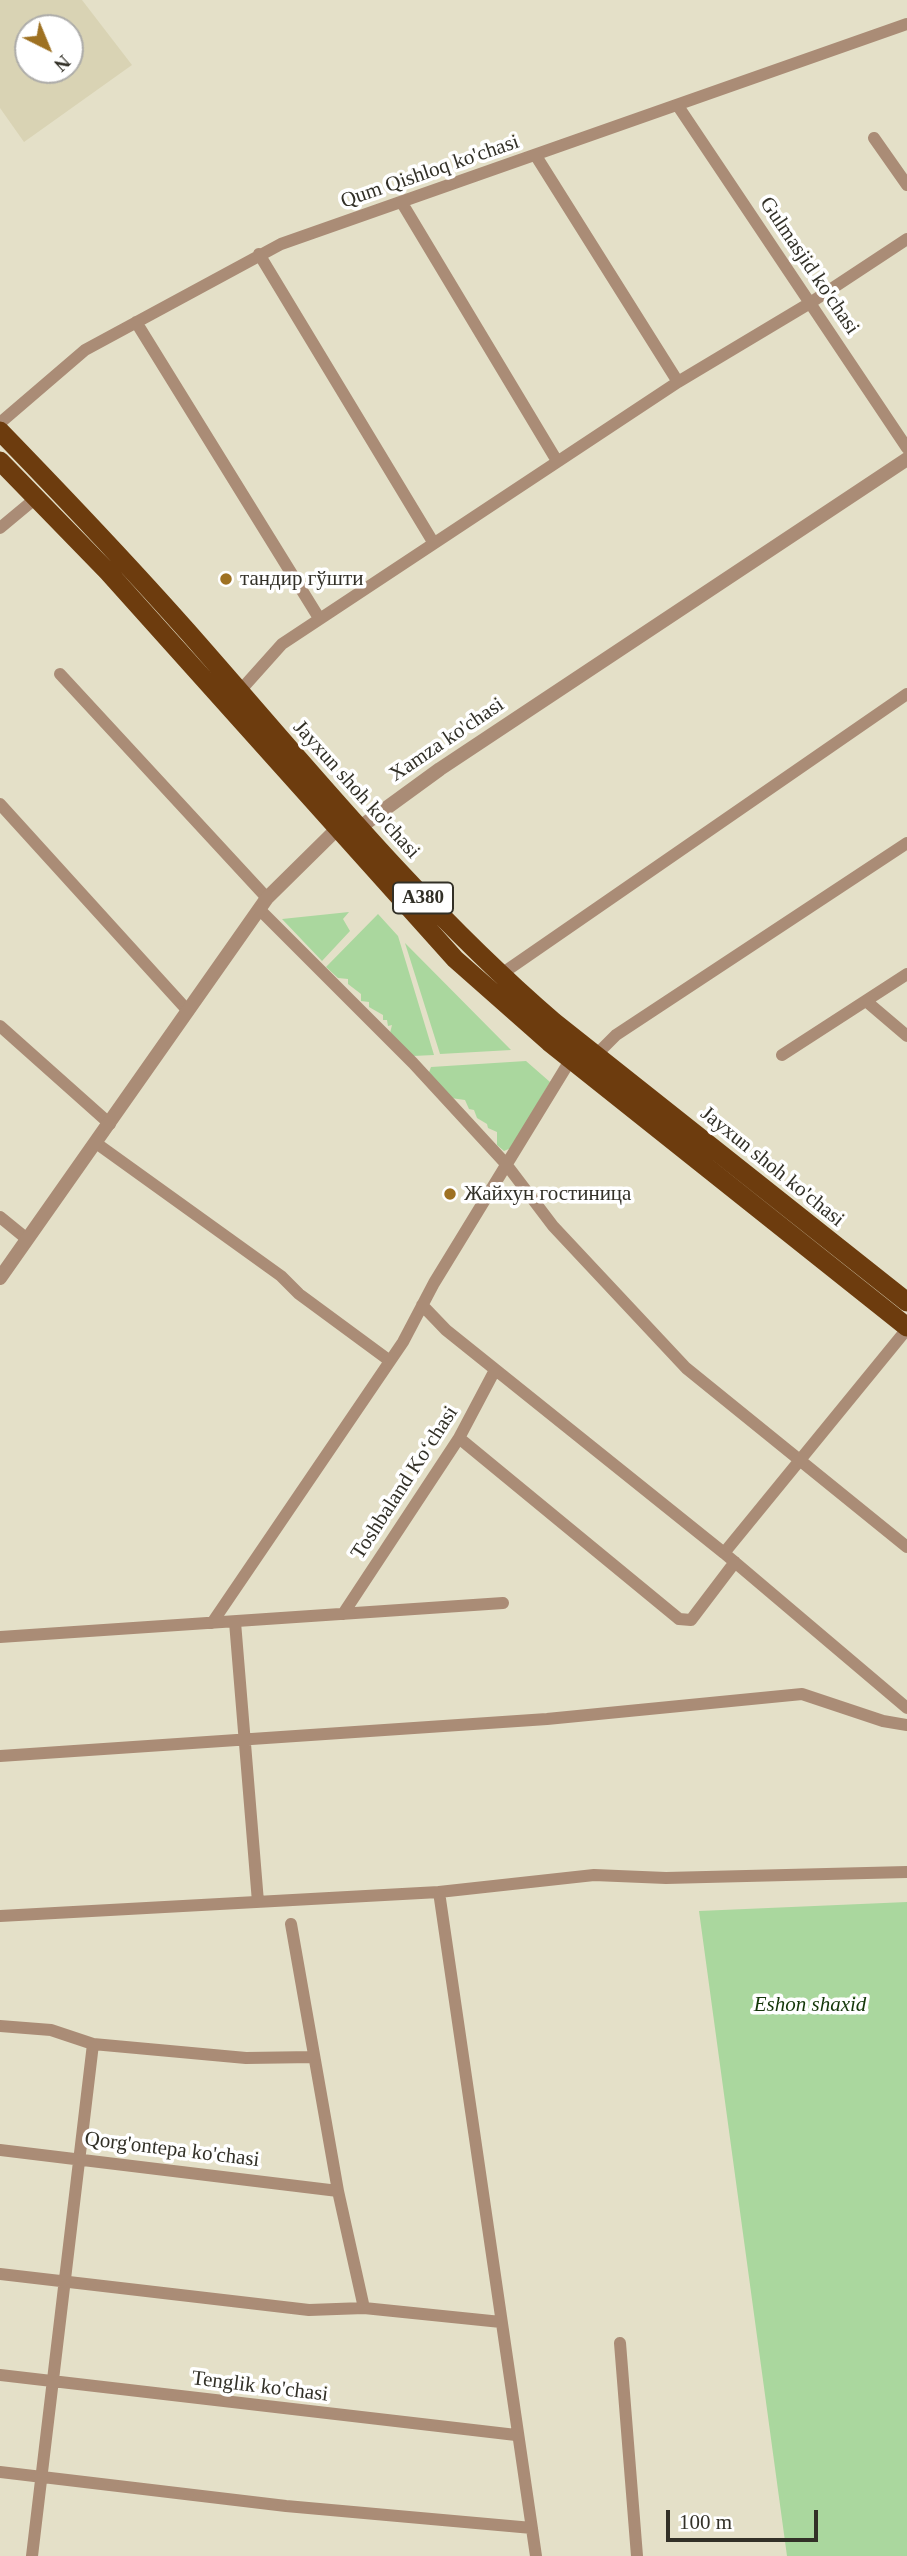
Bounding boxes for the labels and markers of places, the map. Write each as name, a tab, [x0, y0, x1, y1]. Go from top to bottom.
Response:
place label: тандир гўшти	[240, 566, 363, 592]
marker: тандир гўшти	[218, 571, 234, 587]
place label: Жайхун гостиница	[464, 1181, 631, 1207]
marker: Жайхун гостиница	[442, 1186, 458, 1202]

